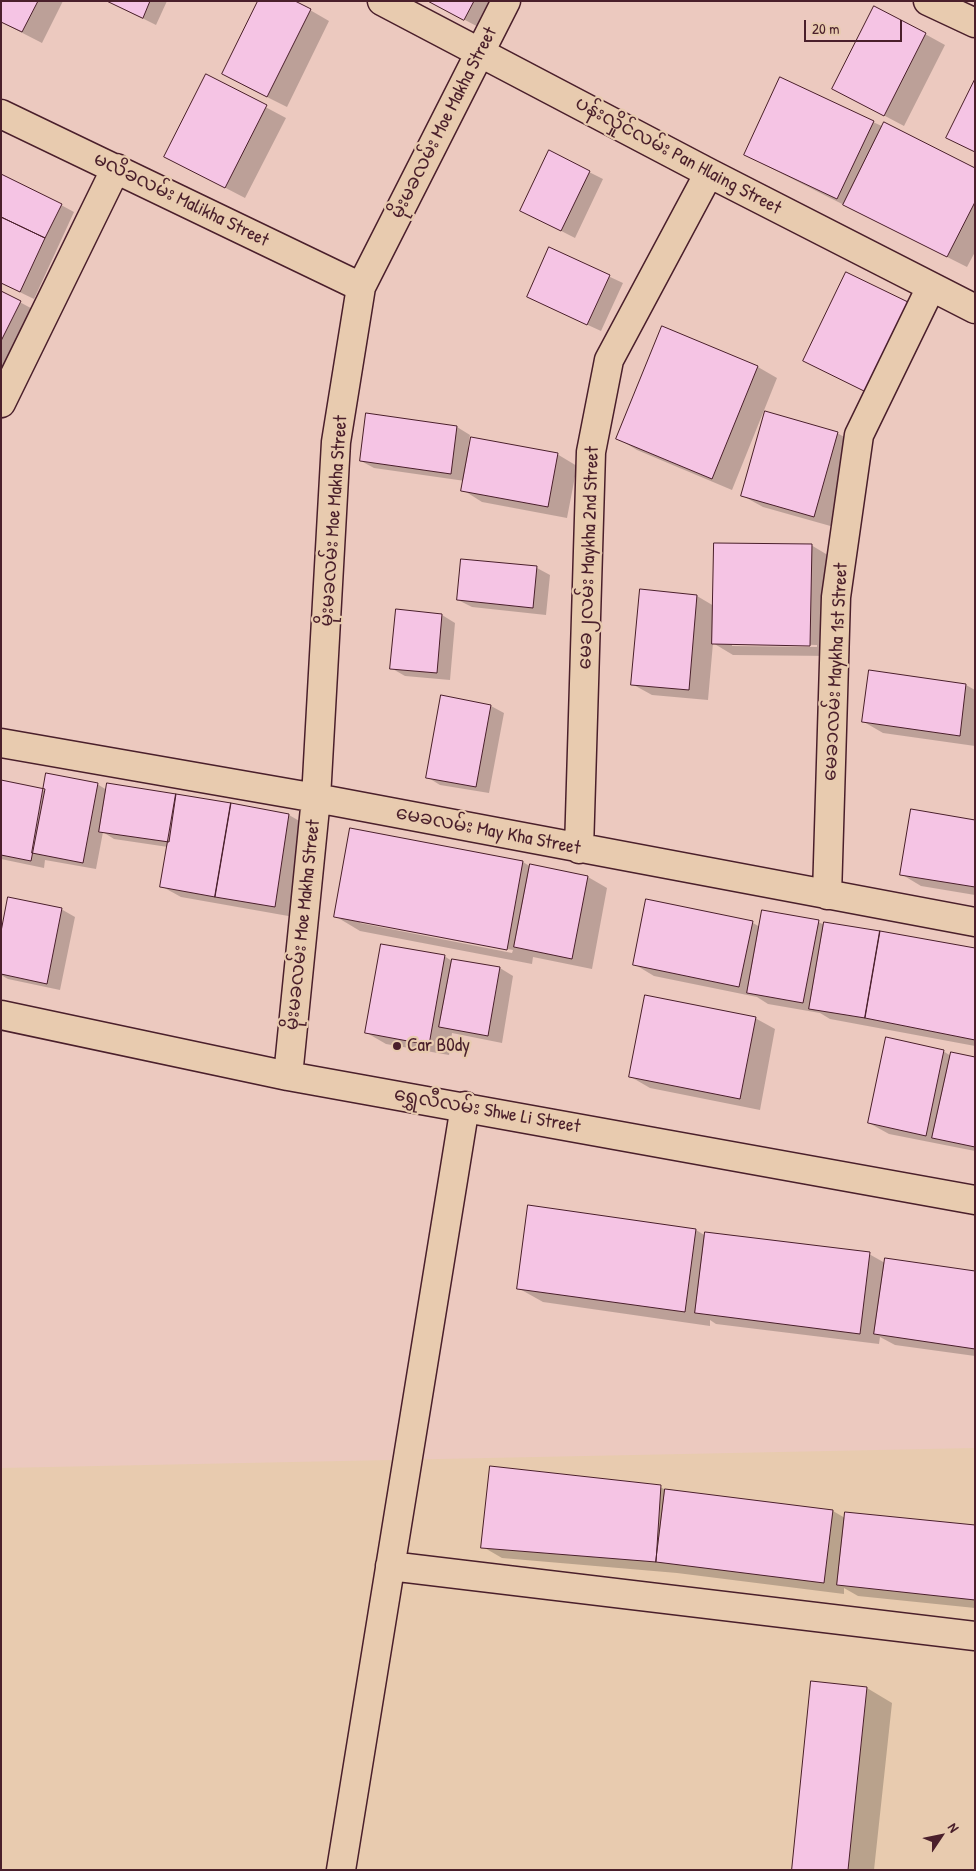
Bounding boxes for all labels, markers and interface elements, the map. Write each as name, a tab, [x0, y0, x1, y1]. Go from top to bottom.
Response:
scale bar	[806, 10, 904, 42]
text: 20 m	[812, 18, 839, 39]
street label: မိုးမခလမ်း Moe Makha Street	[386, 23, 502, 223]
street label: ပန်းလှိုင်လမ်း Pan Hlaing Street	[571, 92, 785, 220]
street label: မလိခလမ်း Malikha Street	[90, 148, 272, 252]
street label: မိုးမခလမ်း Moe Makha Street	[315, 415, 353, 627]
street label: မေခ၂လမ်း Maykha 2nd Street	[574, 446, 604, 670]
street label: မေခ၁လမ်း Maykha 1st Street	[819, 562, 853, 782]
street label: မေခလမ်း May Kha Street	[394, 802, 582, 860]
street label: မိုးမခလမ်း Moe Makha Street	[281, 818, 325, 1032]
place label: Car B0dy	[407, 1035, 470, 1057]
marker: Car B0dy	[391, 1040, 403, 1052]
street label: ရွှေလီလမ်း Shwe Li Street	[392, 1083, 582, 1139]
north arrow	[916, 1811, 966, 1861]
text: N	[944, 1819, 964, 1836]

